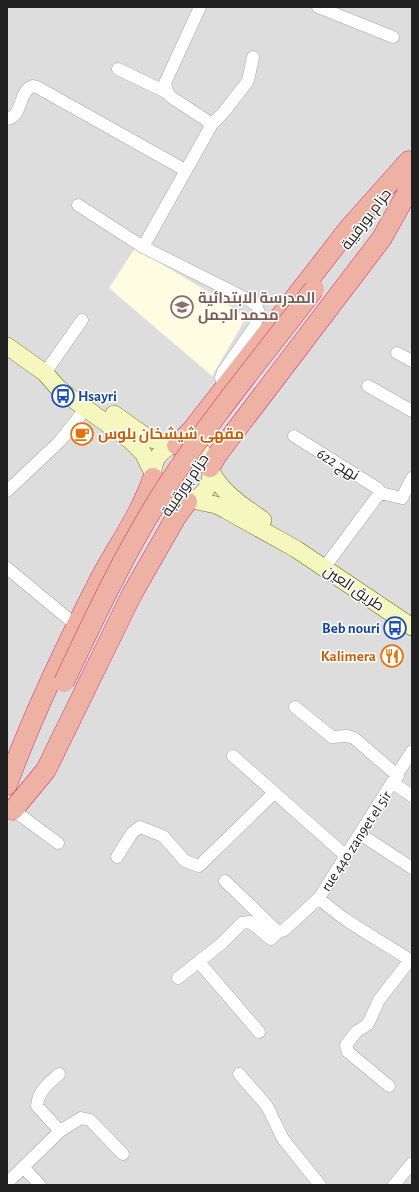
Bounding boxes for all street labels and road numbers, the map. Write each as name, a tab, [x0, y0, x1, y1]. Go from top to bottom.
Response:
street label: حزام بورقيبة	[339, 186, 396, 254]
street label: نهج 622	[312, 446, 361, 486]
street label: حزام بورقيبة	[159, 451, 213, 520]
street label: طريق العين	[320, 563, 387, 616]
street label: rue 440 zan9et el 5ir	[318, 788, 395, 894]

